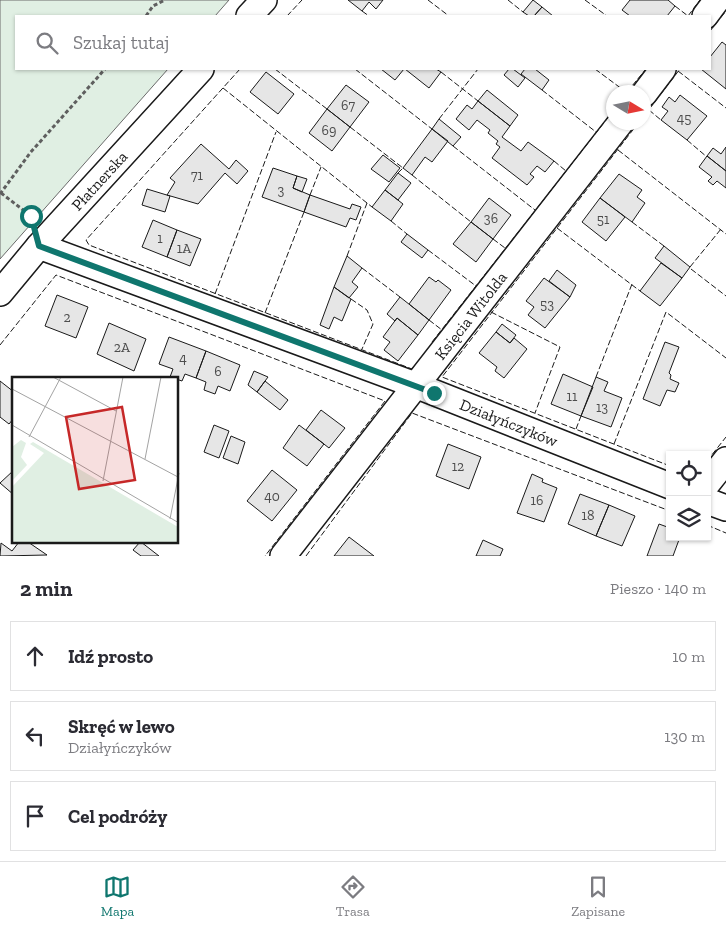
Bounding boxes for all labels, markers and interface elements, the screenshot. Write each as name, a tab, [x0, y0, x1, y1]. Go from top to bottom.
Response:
search box	[15, 15, 711, 70]
icon: search	[33, 29, 61, 57]
text: Szukaj tutaj	[73, 31, 169, 54]
north arrow	[606, 85, 651, 130]
house number: 67	[341, 97, 355, 114]
house number: 45	[677, 110, 691, 127]
house number: 69	[322, 122, 336, 139]
street label: Płatnerska	[68, 147, 131, 214]
house number: 71	[191, 167, 204, 184]
house number: 3	[278, 182, 285, 199]
route start	[20, 205, 43, 228]
house number: 36	[484, 210, 498, 227]
house number: 51	[597, 211, 610, 228]
house number: 1	[157, 230, 163, 247]
house number: 1A	[177, 240, 192, 257]
street label: Księcia Witolda	[431, 268, 511, 363]
house number: 53	[540, 296, 554, 313]
house number: 2	[63, 309, 71, 326]
house number: 2A	[114, 339, 131, 356]
house number: 4	[179, 350, 187, 367]
house number: 6	[214, 363, 222, 380]
inset map	[12, 377, 179, 544]
route end	[423, 382, 446, 405]
house number: 11	[567, 388, 578, 405]
street label: Działyńczyków	[457, 395, 561, 451]
house number: 13	[596, 399, 608, 416]
map controls	[666, 451, 711, 541]
button: locate	[666, 451, 711, 496]
house number: 12	[452, 458, 464, 475]
house number: 40	[264, 488, 280, 505]
house number: 16	[531, 492, 543, 509]
button: layers	[666, 496, 711, 541]
house number: 18	[582, 507, 594, 524]
text: 2 min	[20, 576, 72, 601]
text: Pieszo · 140 m	[610, 579, 706, 598]
icon: ahead	[21, 642, 49, 670]
text: Idź prosto	[68, 645, 153, 668]
text: 10 m	[672, 647, 705, 666]
text: Skręć w lewo	[68, 715, 175, 738]
icon: left	[21, 722, 49, 750]
text: 130 m	[664, 727, 705, 746]
text: Działyńczyków	[68, 738, 172, 757]
icon: arrive	[21, 802, 49, 830]
text: Cel podróży	[68, 805, 167, 828]
tab: Mapa	[101, 873, 134, 920]
tab: Trasa	[336, 873, 370, 920]
tab: Zapisane	[571, 873, 625, 920]

